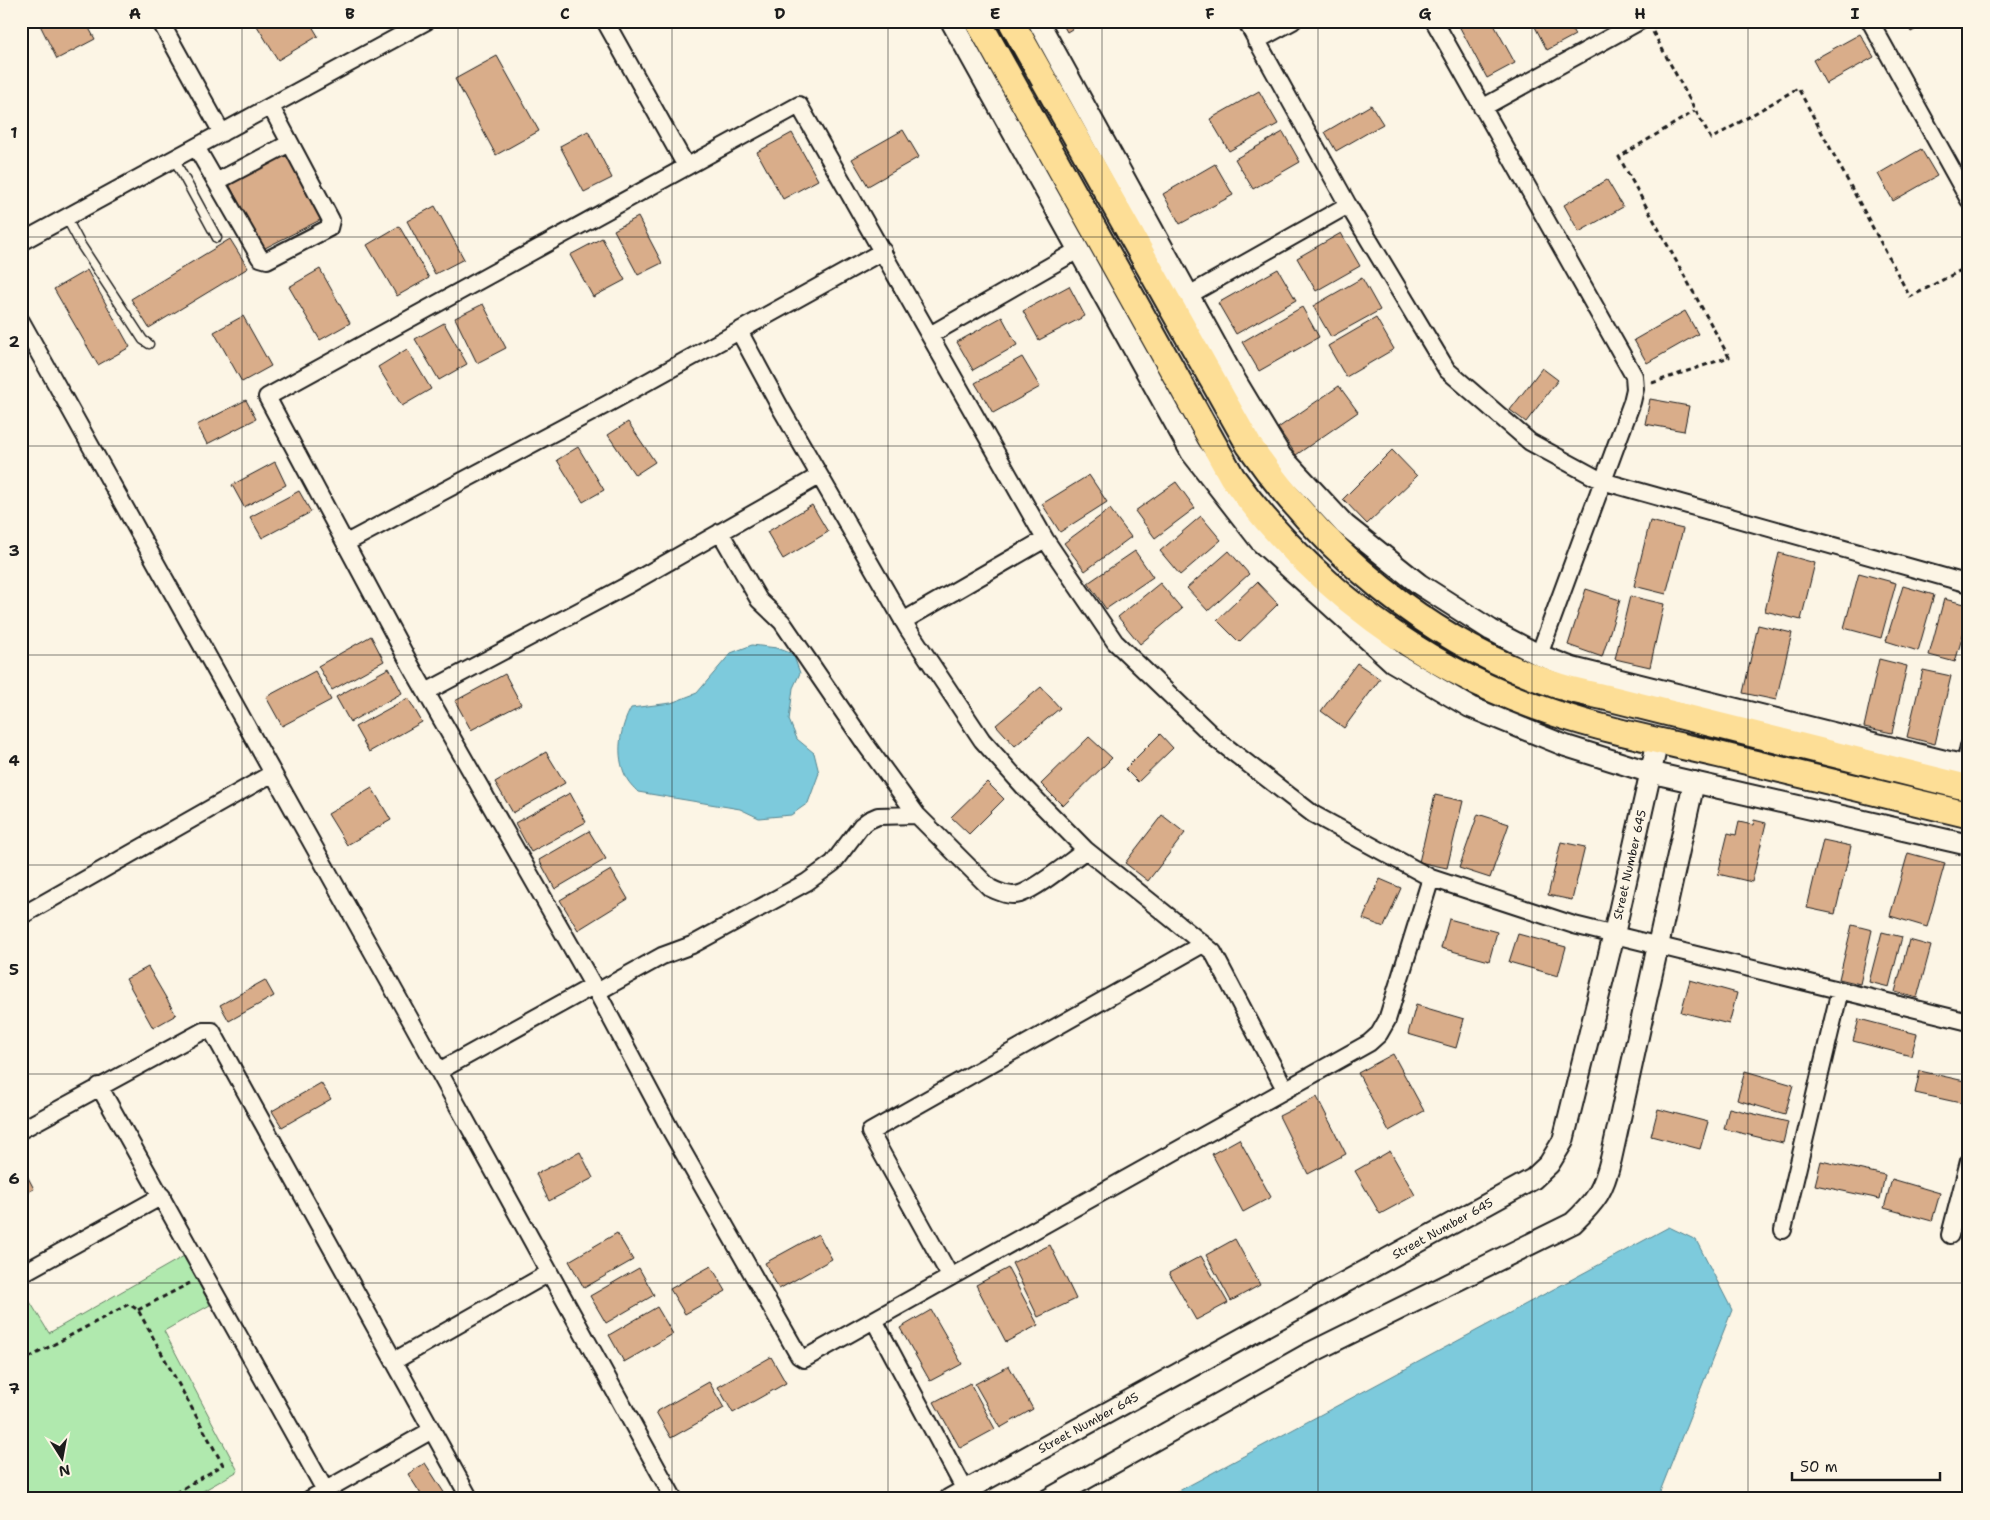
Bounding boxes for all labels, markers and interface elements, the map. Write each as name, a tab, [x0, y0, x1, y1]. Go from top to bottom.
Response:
text: A	[129, 3, 141, 24]
text: B	[345, 3, 355, 24]
text: C	[560, 3, 570, 24]
text: D	[774, 3, 786, 24]
text: E	[990, 3, 1000, 24]
text: F	[1205, 3, 1215, 24]
text: G	[1419, 3, 1432, 24]
text: H	[1634, 3, 1646, 24]
text: I	[1851, 3, 1860, 24]
text: 1	[10, 122, 18, 143]
text: 2	[8, 331, 20, 352]
text: 3	[8, 540, 20, 561]
text: 4	[8, 750, 20, 771]
street label: Street Number 645	[1609, 808, 1650, 921]
text: 5	[9, 959, 19, 980]
text: 6	[8, 1168, 20, 1189]
street label: Street Number 645	[1389, 1195, 1496, 1263]
text: 7	[8, 1378, 20, 1399]
street label: Street Number 645	[1035, 1389, 1142, 1457]
north arrow	[38, 1432, 88, 1482]
scale bar	[1792, 1450, 1940, 1482]
text: 50 m	[1800, 1457, 1838, 1477]
text: N	[57, 1461, 72, 1481]

